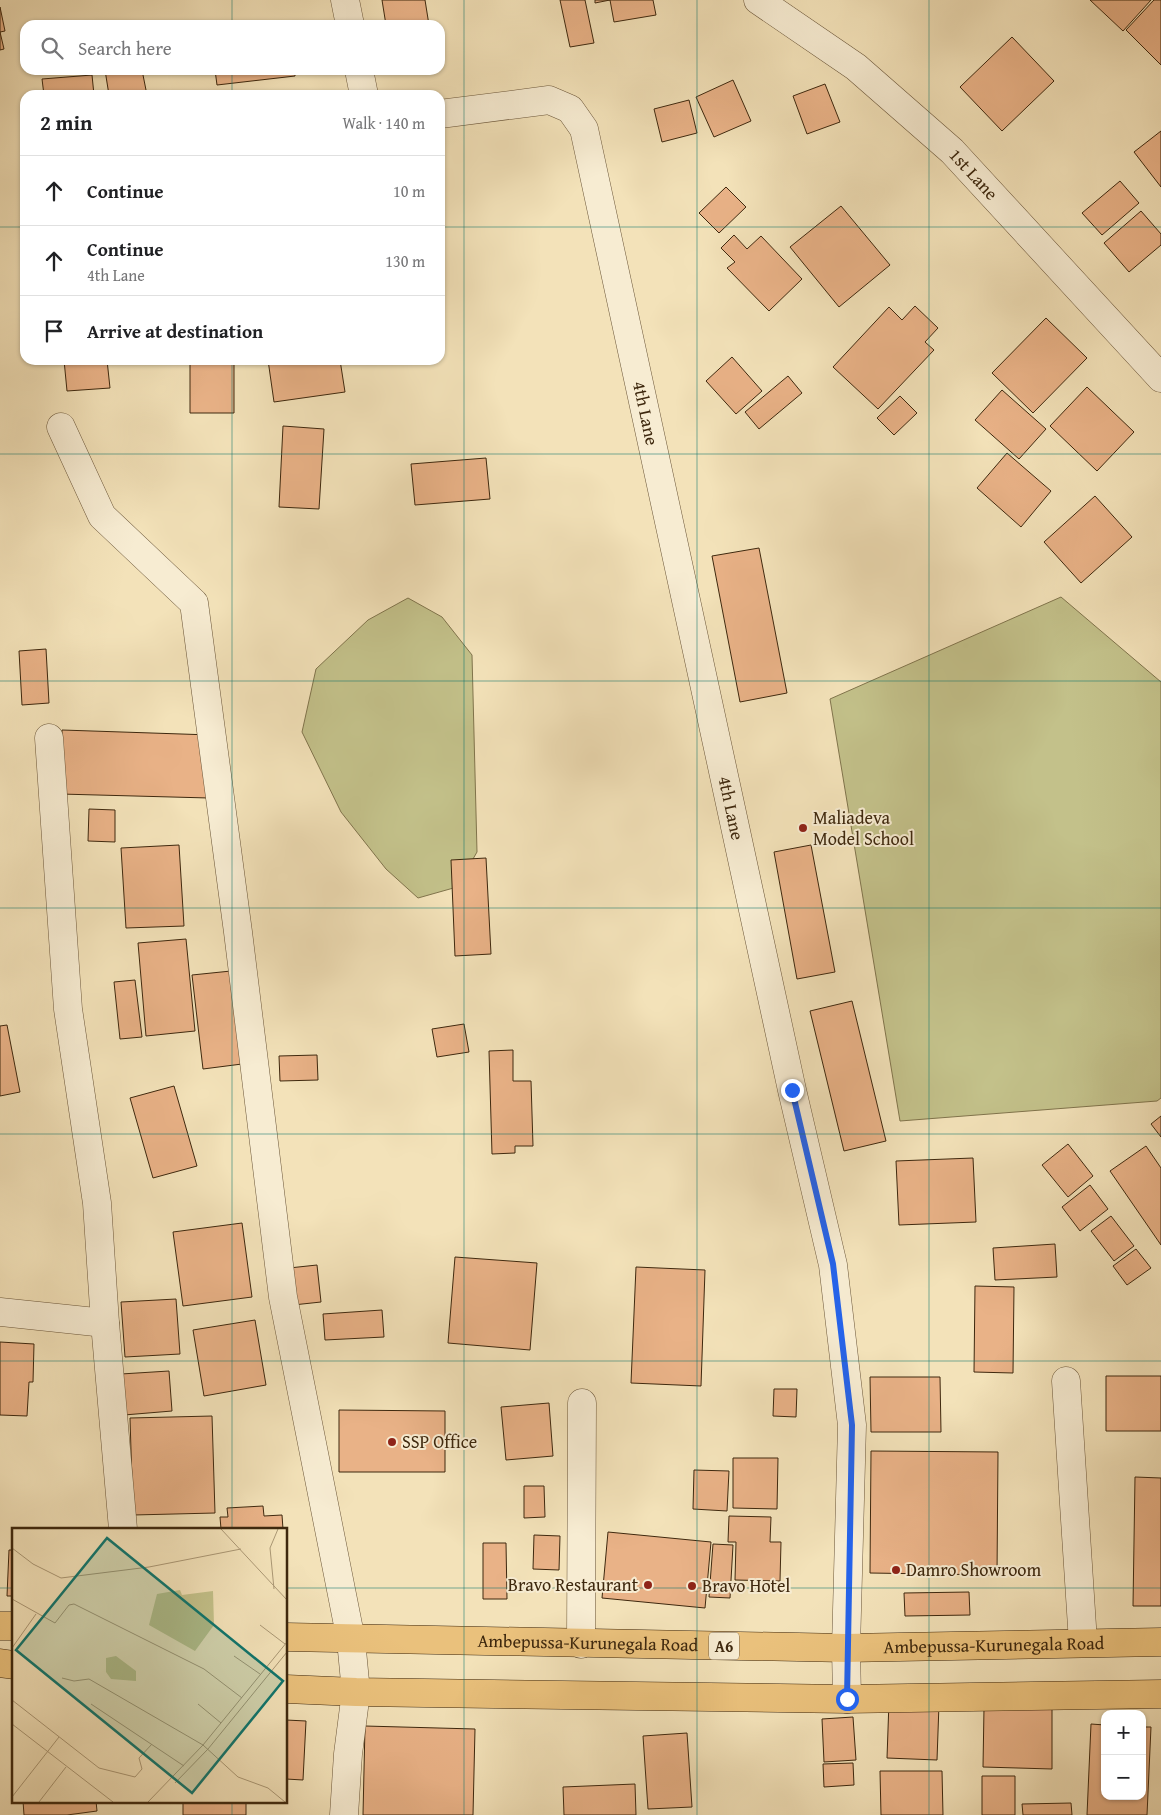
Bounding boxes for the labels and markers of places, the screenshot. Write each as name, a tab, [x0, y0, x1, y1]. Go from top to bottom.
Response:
place label: Maliadeva Model School	[813, 804, 914, 852]
marker: Maliadeva Model School	[797, 822, 809, 834]
place label: SSP Office	[402, 1428, 477, 1455]
marker: SSP Office	[386, 1436, 398, 1448]
place label: Damro Showroom	[906, 1556, 1042, 1583]
marker: Damro Showroom	[890, 1564, 902, 1576]
place label: Bravo Restaurant	[508, 1571, 639, 1598]
place label: Bravo Hotel	[702, 1572, 790, 1599]
marker: Bravo Restaurant	[642, 1579, 654, 1591]
marker: Bravo Hotel	[686, 1580, 698, 1592]

